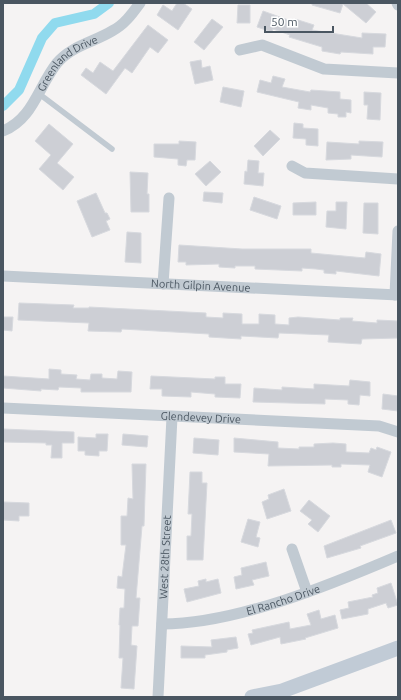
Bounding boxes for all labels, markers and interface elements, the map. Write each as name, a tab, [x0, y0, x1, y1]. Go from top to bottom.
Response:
scale bar	[265, 8, 333, 34]
text: 50 m	[271, 15, 298, 28]
street label: Greenland Drive	[35, 33, 99, 94]
street label: North Gilpin Avenue	[151, 277, 251, 294]
street label: Glendevey Drive	[160, 410, 241, 425]
street label: West 28th Street	[157, 514, 173, 599]
street label: El Rancho Drive	[245, 582, 322, 617]

